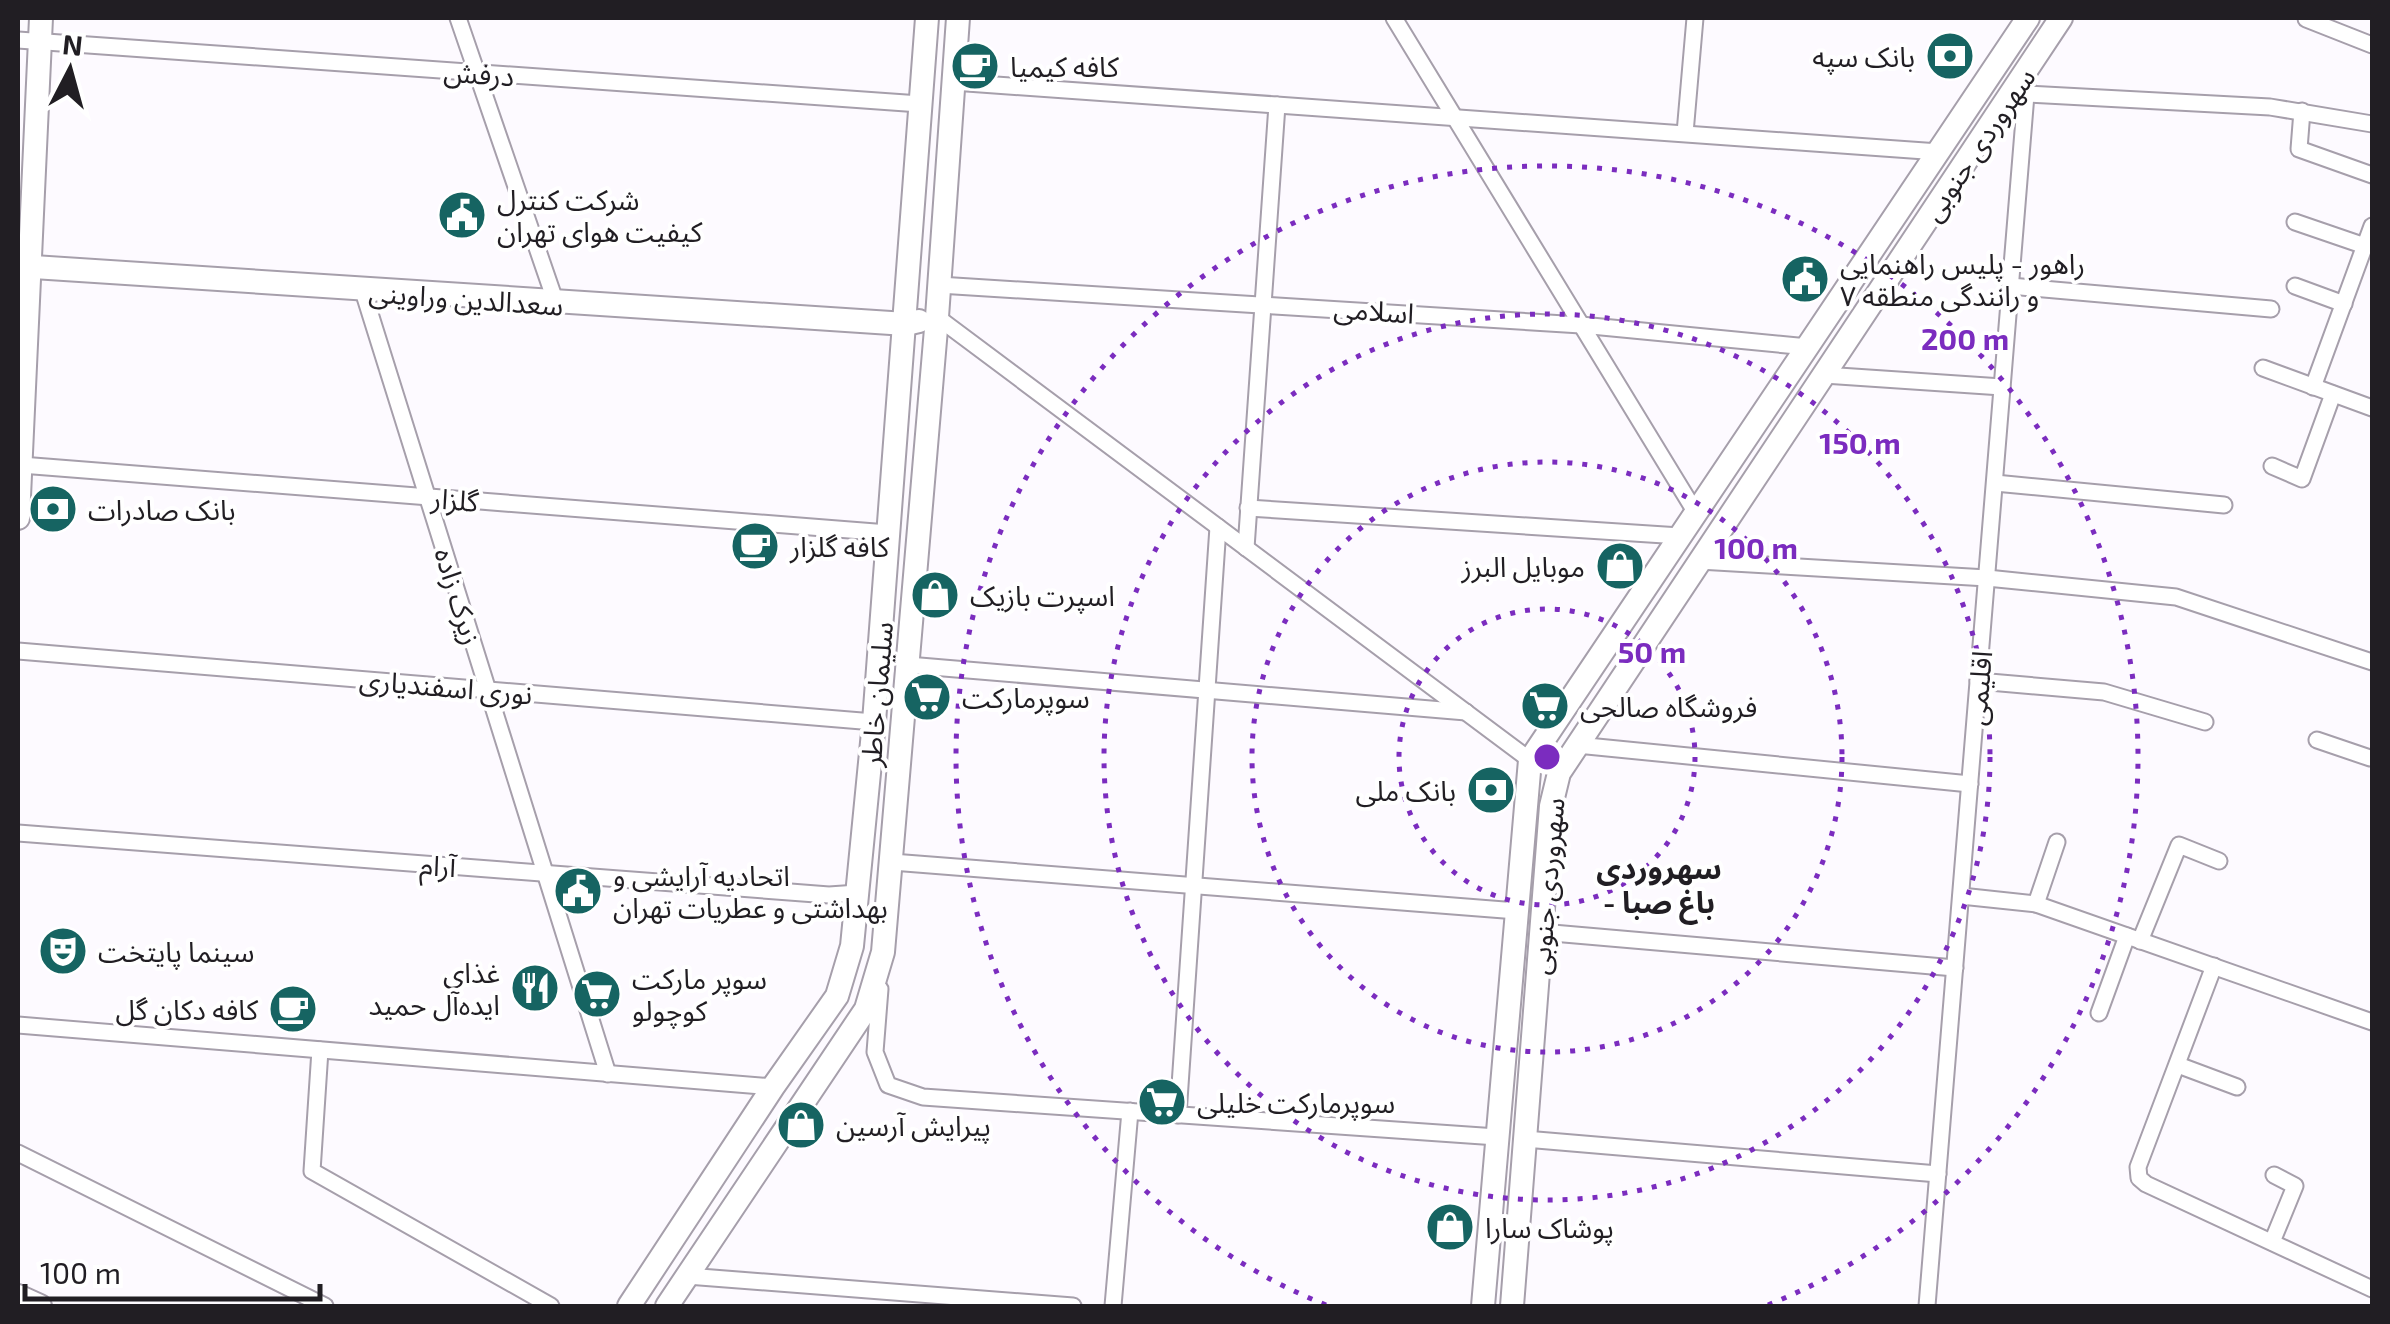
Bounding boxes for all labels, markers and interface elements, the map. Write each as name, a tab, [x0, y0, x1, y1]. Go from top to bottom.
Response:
north arrow	[20, 20, 120, 120]
text: N	[61, 26, 85, 62]
bank icon: بانک سپه	[1924, 30, 1976, 82]
place label: بانک سپه	[1812, 39, 1915, 75]
cafe icon: کافه کیمیا	[949, 40, 1001, 92]
place label: کافه کیمیا	[1010, 49, 1119, 83]
street label: درفش	[442, 54, 516, 93]
street label: سهروردی جنوبی	[1914, 61, 2043, 228]
place label: شرکت کنترل کیفیت هوای تهران	[497, 182, 703, 249]
public building icon: شرکت کنترل کیفیت هوای تهران	[436, 189, 488, 241]
place label: راهور - پلیس راهنمایی و رانندگی منطقه ۷	[1840, 246, 2085, 313]
public building icon: راهور - پلیس راهنمایی و رانندگی منطقه ۷	[1779, 253, 1831, 305]
street label: سعدالدین وراوینی	[367, 274, 565, 323]
street label: اسلامی	[1332, 290, 1415, 331]
text: 200 m	[1921, 320, 2009, 356]
text: 150 m	[1819, 424, 1901, 460]
street label: گلزار	[429, 480, 480, 519]
bank icon: بانک صادرات	[27, 483, 79, 535]
place label: بانک صادرات	[88, 492, 236, 527]
cafe icon: کافه گلزار	[729, 520, 781, 572]
place label: کافه گلزار	[789, 529, 890, 564]
text: 100 m	[1714, 529, 1798, 565]
shop icon: موبایل البرز	[1594, 540, 1646, 592]
street label: زیرک زاده	[427, 543, 490, 649]
place label: موبایل البرز	[1460, 549, 1585, 584]
shop icon: اسپرت بازیک	[909, 569, 961, 621]
place label: اسپرت بازیک	[970, 578, 1115, 614]
street label: سلیمان خاطر	[853, 620, 900, 769]
text: 50 m	[1618, 633, 1686, 669]
street label: اقلیمی	[1958, 649, 1999, 727]
street label: نوری اسفندیاری	[358, 661, 534, 711]
supermarket icon: سوپرمارکت	[901, 671, 953, 723]
place label: سوپرمارکت	[962, 680, 1090, 716]
supermarket icon: فروشگاه صالحی	[1519, 680, 1571, 732]
place label: فروشگاه صالحی	[1580, 689, 1757, 724]
centre of rings	[1529, 739, 1565, 775]
bank icon: بانک ملی	[1465, 764, 1517, 816]
place label: بانک ملی	[1356, 773, 1456, 808]
street label: سهروردی جنوبی	[1521, 796, 1572, 976]
street label: آرام	[418, 847, 459, 888]
district label: سهروردی - باغ صبا	[1596, 849, 1722, 925]
place label: اتحادیه آرایشی و بهداشتی و عطریات تهران	[613, 858, 888, 925]
public building icon: اتحادیه آرایشی و بهداشتی و عطریات تهران	[552, 865, 604, 917]
theatre icon: سینما پایتخت	[37, 925, 89, 977]
place label: سینما پایتخت	[98, 934, 254, 970]
place label: غذای ایده‌آل حمید	[368, 955, 500, 1022]
place label: سوپر مارکت کوچولو	[632, 961, 767, 1029]
restaurant icon: غذای ایده‌آل حمید	[509, 962, 561, 1014]
supermarket icon: سوپر مارکت کوچولو	[571, 968, 623, 1020]
cafe icon: کافه دکان گل	[267, 983, 319, 1035]
place label: کافه دکان گل	[116, 992, 258, 1027]
supermarket icon: سوپرمارکت خلیلی	[1136, 1076, 1188, 1128]
place label: سوپرمارکت خلیلی	[1197, 1085, 1395, 1121]
shop icon: پیرایش آرسین	[775, 1099, 827, 1151]
place label: پیرایش آرسین	[836, 1108, 991, 1144]
shop icon: پوشاک سارا	[1424, 1201, 1476, 1253]
place label: پوشاک سارا	[1485, 1210, 1614, 1246]
scale bar	[25, 1239, 320, 1301]
text: 100 m	[40, 1254, 121, 1290]

